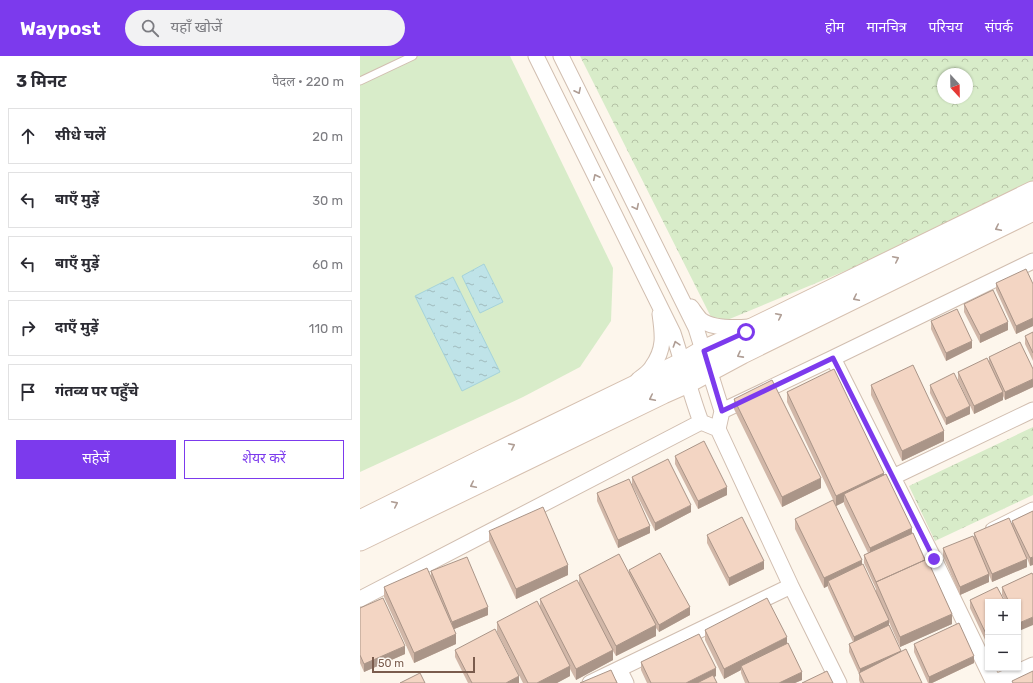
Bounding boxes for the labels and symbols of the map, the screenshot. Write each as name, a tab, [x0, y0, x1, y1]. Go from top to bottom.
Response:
north arrow	[937, 68, 973, 104]
one-way arrow	[573, 87, 581, 94]
one-way arrow	[593, 174, 601, 181]
one-way arrow	[631, 203, 639, 211]
one-way arrow	[995, 223, 1002, 231]
one-way arrow	[892, 256, 900, 264]
one-way arrow	[853, 293, 861, 301]
one-way arrow	[775, 313, 783, 321]
route start	[737, 323, 755, 341]
one-way arrow	[673, 341, 681, 348]
one-way arrow	[736, 350, 744, 357]
one-way arrow	[649, 393, 657, 401]
one-way arrow	[507, 443, 515, 451]
one-way arrow	[469, 480, 477, 488]
one-way arrow	[391, 501, 398, 509]
route end	[925, 550, 943, 568]
scale bar	[372, 655, 475, 674]

